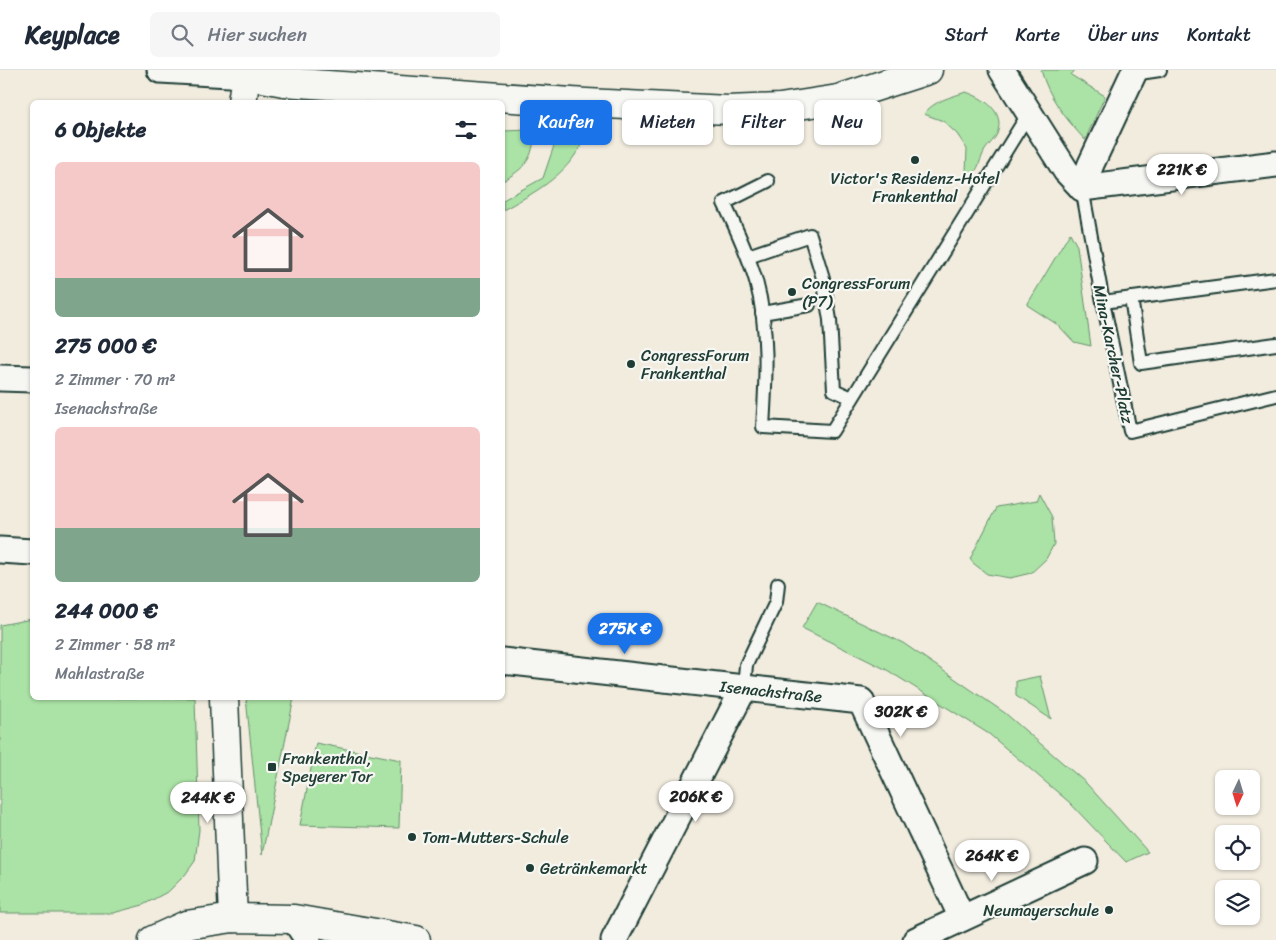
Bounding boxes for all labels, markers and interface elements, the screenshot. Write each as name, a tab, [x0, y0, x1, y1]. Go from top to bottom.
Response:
search box	[150, 12, 500, 57]
text: Keyplace	[25, 14, 120, 56]
text: Hier suchen	[208, 18, 307, 51]
text: Start	[945, 19, 988, 51]
text: Karte	[1016, 19, 1060, 51]
text: Über uns	[1088, 19, 1159, 51]
text: Kontakt	[1187, 19, 1251, 51]
icon: search	[168, 21, 196, 49]
chip: Kaufen	[520, 100, 612, 145]
chip: Mieten	[622, 100, 713, 145]
chip: Filter	[723, 100, 804, 145]
chip: Neu	[814, 100, 881, 145]
text: 6 Objekte	[55, 111, 146, 149]
icon: filters	[452, 116, 480, 144]
marker: Victor's Residenz-Hotel Frankenthal	[909, 154, 921, 166]
pin: 221K €	[1141, 154, 1223, 196]
text: 221K €	[1157, 155, 1207, 184]
place label: Victor's Residenz-Hotel Frankenthal	[830, 164, 1000, 211]
icon: home	[223, 195, 313, 285]
place label: CongressForum (P7)	[802, 269, 910, 316]
street label: Mina-Karcher-Platz	[1085, 282, 1142, 427]
marker: CongressForum (P7)	[786, 286, 798, 298]
text: 275 000 €	[55, 327, 157, 365]
place label: CongressForum Frankenthal	[641, 341, 749, 388]
marker: CongressForum Frankenthal	[625, 358, 637, 370]
text: 2 Zimmer · 70 m²	[55, 365, 175, 394]
text: Isenachstraße	[55, 394, 158, 423]
icon: home	[223, 460, 313, 550]
text: 244 000 €	[55, 592, 158, 630]
pin: 275K €	[584, 612, 666, 655]
text: 275K €	[599, 614, 651, 643]
text: 2 Zimmer · 58 m²	[55, 630, 176, 659]
text: Mahlastraße	[55, 659, 144, 688]
street label: Isenachstraße	[717, 672, 823, 711]
pin: 302K €	[860, 696, 942, 738]
text: 302K €	[875, 697, 927, 726]
place label: Frankenthal, Speyerer Tor	[282, 744, 374, 791]
marker: Frankenthal, Speyerer Tor	[266, 761, 278, 773]
north arrow	[1215, 770, 1260, 815]
map controls	[1215, 770, 1260, 925]
pin: 206K €	[655, 780, 737, 823]
pin: 244K €	[167, 782, 249, 824]
text: 206K €	[670, 782, 722, 811]
text: 244K €	[181, 783, 235, 812]
place label: Tom-Mutters-Schule	[422, 823, 569, 852]
button: locate	[1215, 825, 1260, 870]
marker: Tom-Mutters-Schule	[406, 831, 418, 843]
pin: 264K €	[951, 840, 1033, 882]
text: 264K €	[966, 841, 1018, 870]
place label: Getränkemarkt	[540, 854, 648, 883]
marker: Getränkemarkt	[524, 862, 536, 874]
button: layers	[1215, 880, 1260, 925]
place label: Neumayerschule	[983, 896, 1099, 925]
marker: Neumayerschule	[1103, 904, 1115, 916]

